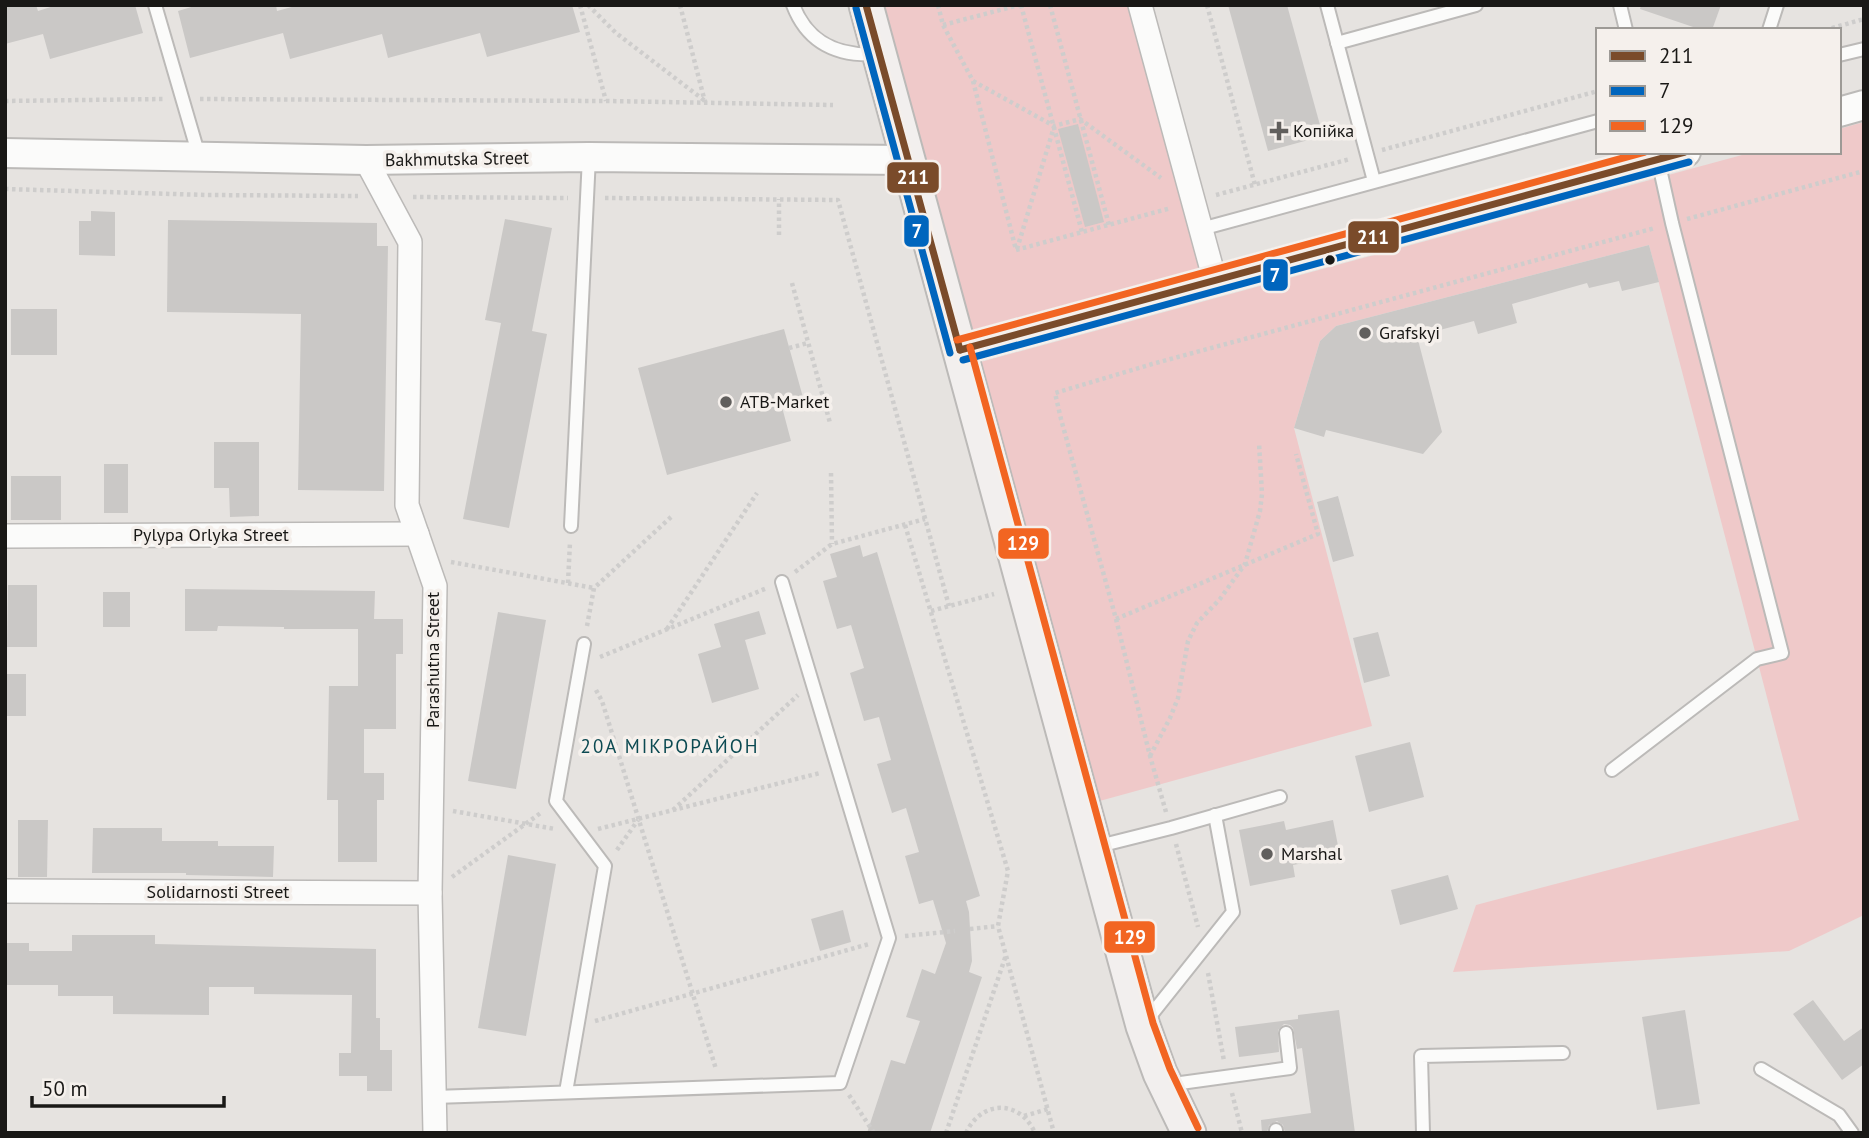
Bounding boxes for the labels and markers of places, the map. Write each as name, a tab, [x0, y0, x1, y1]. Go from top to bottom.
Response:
place label: Копійка	[1293, 119, 1354, 142]
marker: Копійка	[1271, 123, 1287, 139]
unlabelled marker	[1323, 253, 1337, 267]
place label: Grafskyi	[1379, 321, 1440, 344]
marker: Grafskyi	[1357, 325, 1373, 341]
place label: ATB-Market	[740, 390, 829, 413]
marker: ATB-Market	[718, 394, 734, 410]
place label: Marshal	[1281, 842, 1343, 865]
marker: Marshal	[1259, 846, 1275, 862]

